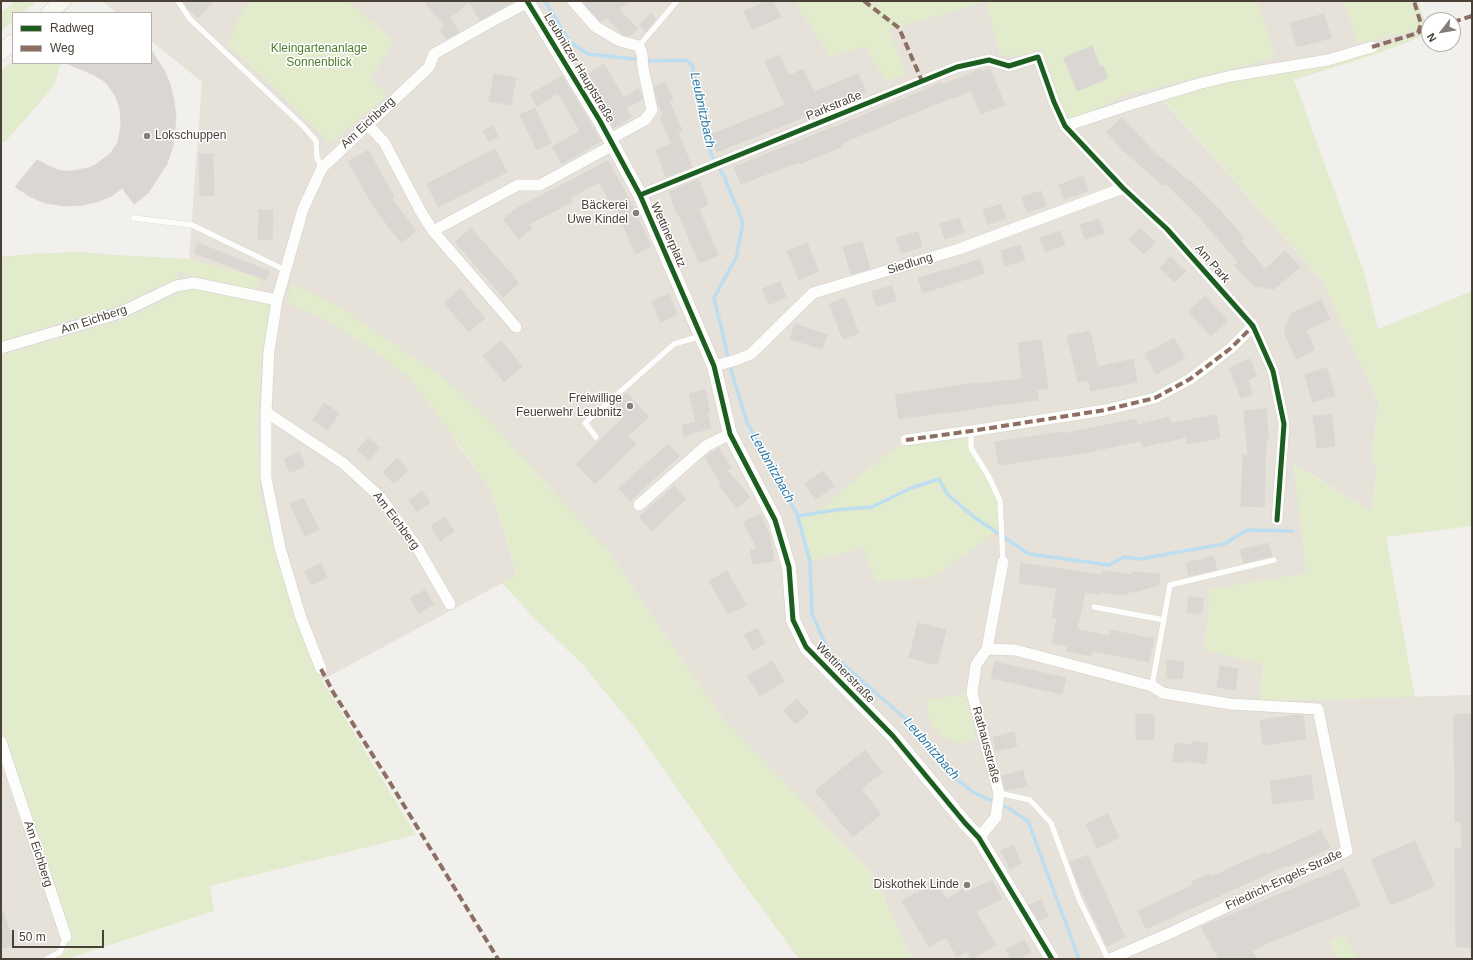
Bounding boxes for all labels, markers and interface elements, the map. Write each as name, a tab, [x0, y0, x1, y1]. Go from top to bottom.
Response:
street label: Leubnitzer Hauptstraße	[541, 11, 617, 125]
legend	[12, 12, 152, 64]
north arrow	[1421, 12, 1461, 52]
text: Radweg	[50, 21, 94, 35]
text: N	[1424, 31, 1439, 44]
text: Weg	[50, 41, 74, 55]
park label: Kleingartenanlage Sonnenblick	[271, 42, 367, 70]
water label: Leubnitzbach	[686, 71, 718, 149]
street label: Parkstraße	[804, 88, 864, 124]
street label: Am Eichberg	[338, 94, 398, 152]
place label: Lokschuppen	[155, 129, 226, 143]
marker: Lokschuppen	[142, 131, 152, 141]
place label: Bäckerei Uwe Kindel	[567, 199, 628, 227]
street label: Wettinerplatz	[647, 200, 689, 270]
marker: Bäckerei Uwe Kindel	[631, 208, 641, 218]
street label: Am Park	[1191, 242, 1233, 286]
street label: Siedlung	[886, 250, 934, 278]
street label: Am Eichberg	[59, 303, 129, 337]
place label: Freiwillige Feuerwehr Leubnitz	[516, 392, 622, 420]
marker: Freiwillige Feuerwehr Leubnitz	[625, 401, 635, 411]
water label: Leubnitzbach	[746, 430, 798, 506]
street label: Am Eichberg	[370, 489, 422, 553]
street label: Wettinerstraße	[813, 640, 877, 706]
street label: Rathausstraße	[969, 705, 1003, 785]
water label: Leubnitzbach	[900, 715, 962, 783]
street label: Am Eichberg	[21, 819, 55, 889]
street label: Friedrich-Engels-Straße	[1223, 847, 1345, 913]
place label: Diskothek Linde	[874, 878, 959, 892]
marker: Diskothek Linde	[962, 880, 972, 890]
scale bar	[14, 922, 106, 948]
text: 50 m	[19, 930, 46, 944]

